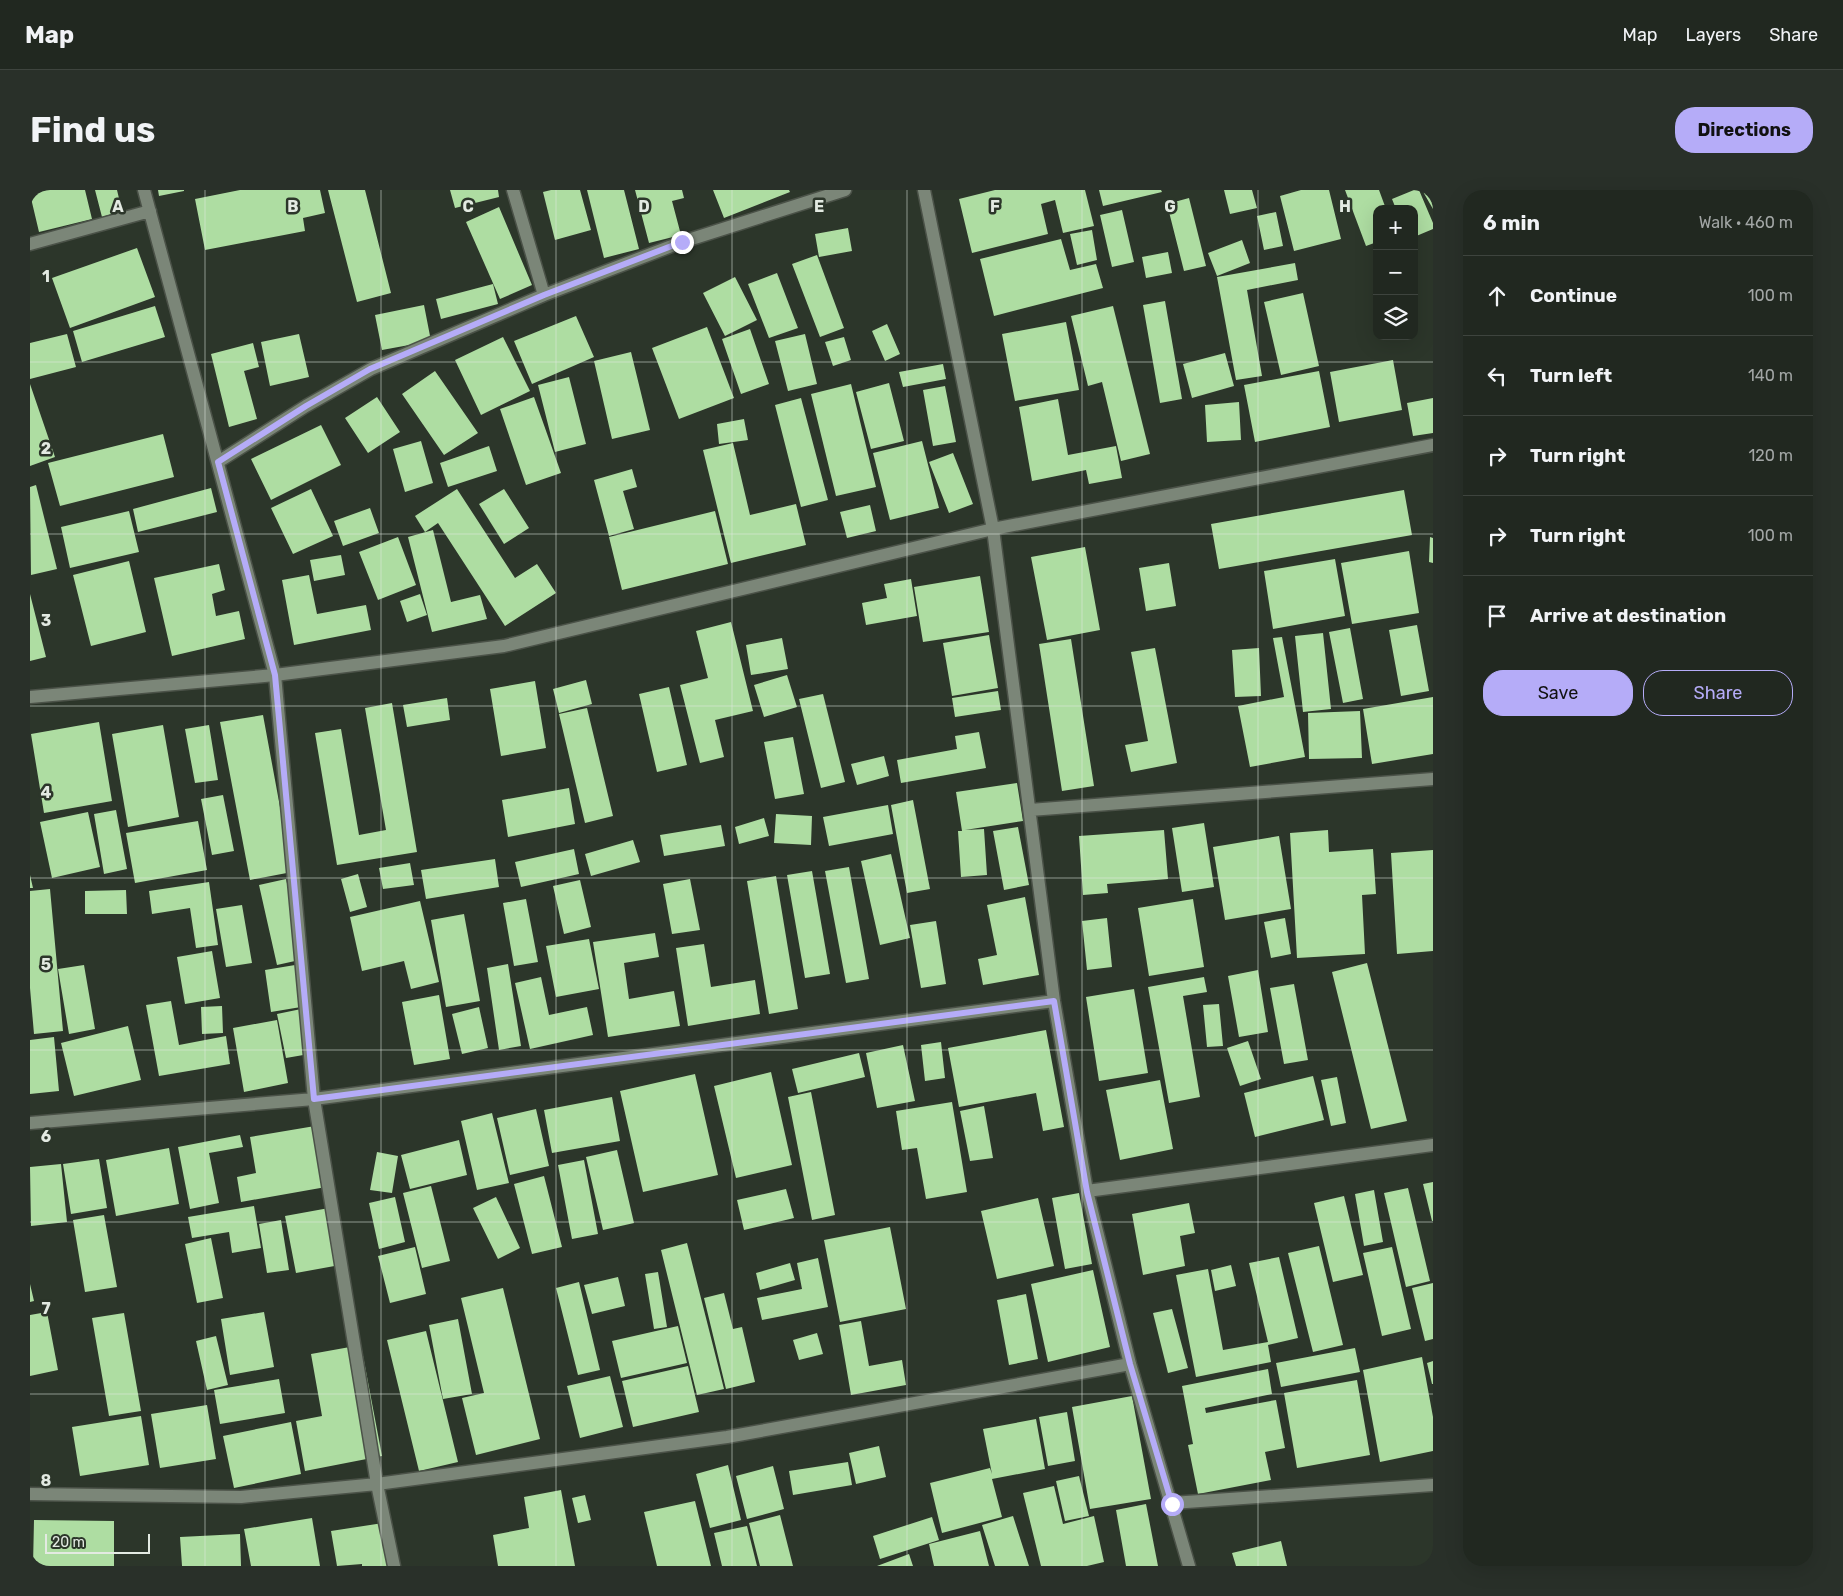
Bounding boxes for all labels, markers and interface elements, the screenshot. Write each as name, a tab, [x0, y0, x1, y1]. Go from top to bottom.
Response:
text: Map	[25, 21, 74, 49]
text: Map	[1623, 24, 1658, 46]
text: Layers	[1686, 24, 1741, 46]
text: Share	[1769, 24, 1818, 46]
button: Directions	[1675, 107, 1813, 153]
text: Find us	[30, 109, 155, 151]
text: A	[112, 197, 124, 216]
text: B	[287, 197, 299, 216]
text: C	[462, 197, 474, 216]
text: D	[638, 197, 650, 216]
text: E	[814, 197, 824, 216]
text: F	[990, 197, 1000, 216]
text: G	[1164, 197, 1176, 216]
text: H	[1339, 197, 1351, 216]
map controls	[1373, 205, 1418, 340]
button: +	[1373, 205, 1418, 250]
text: 6 min	[1483, 210, 1540, 235]
text: Walk · 460 m	[1699, 213, 1793, 232]
route end	[671, 231, 694, 254]
button: −	[1373, 250, 1418, 295]
text: 1	[42, 267, 50, 286]
icon: ahead	[1483, 282, 1511, 310]
text: Continue	[1530, 284, 1617, 307]
text: 100 m	[1748, 286, 1793, 305]
button: layers	[1373, 295, 1418, 340]
icon: left	[1483, 362, 1511, 390]
text: Turn left	[1530, 364, 1612, 387]
text: 140 m	[1748, 366, 1793, 385]
text: 2	[41, 439, 51, 458]
icon: right	[1483, 442, 1511, 470]
text: Turn right	[1530, 444, 1625, 467]
text: 120 m	[1748, 446, 1793, 465]
icon: right	[1483, 522, 1511, 550]
text: Turn right	[1530, 524, 1625, 547]
text: 100 m	[1748, 526, 1793, 545]
icon: arrive	[1483, 602, 1511, 630]
text: Arrive at destination	[1530, 604, 1726, 627]
text: 3	[41, 611, 51, 630]
button: Save	[1483, 670, 1633, 716]
button: Share	[1643, 670, 1793, 716]
text: 4	[41, 783, 52, 802]
text: 5	[41, 955, 51, 974]
text: 6	[41, 1127, 51, 1146]
text: 7	[41, 1299, 51, 1318]
text: 8	[41, 1471, 52, 1490]
route start	[1161, 1493, 1184, 1516]
scale bar	[45, 1531, 150, 1554]
text: 20 m	[52, 1534, 85, 1551]

